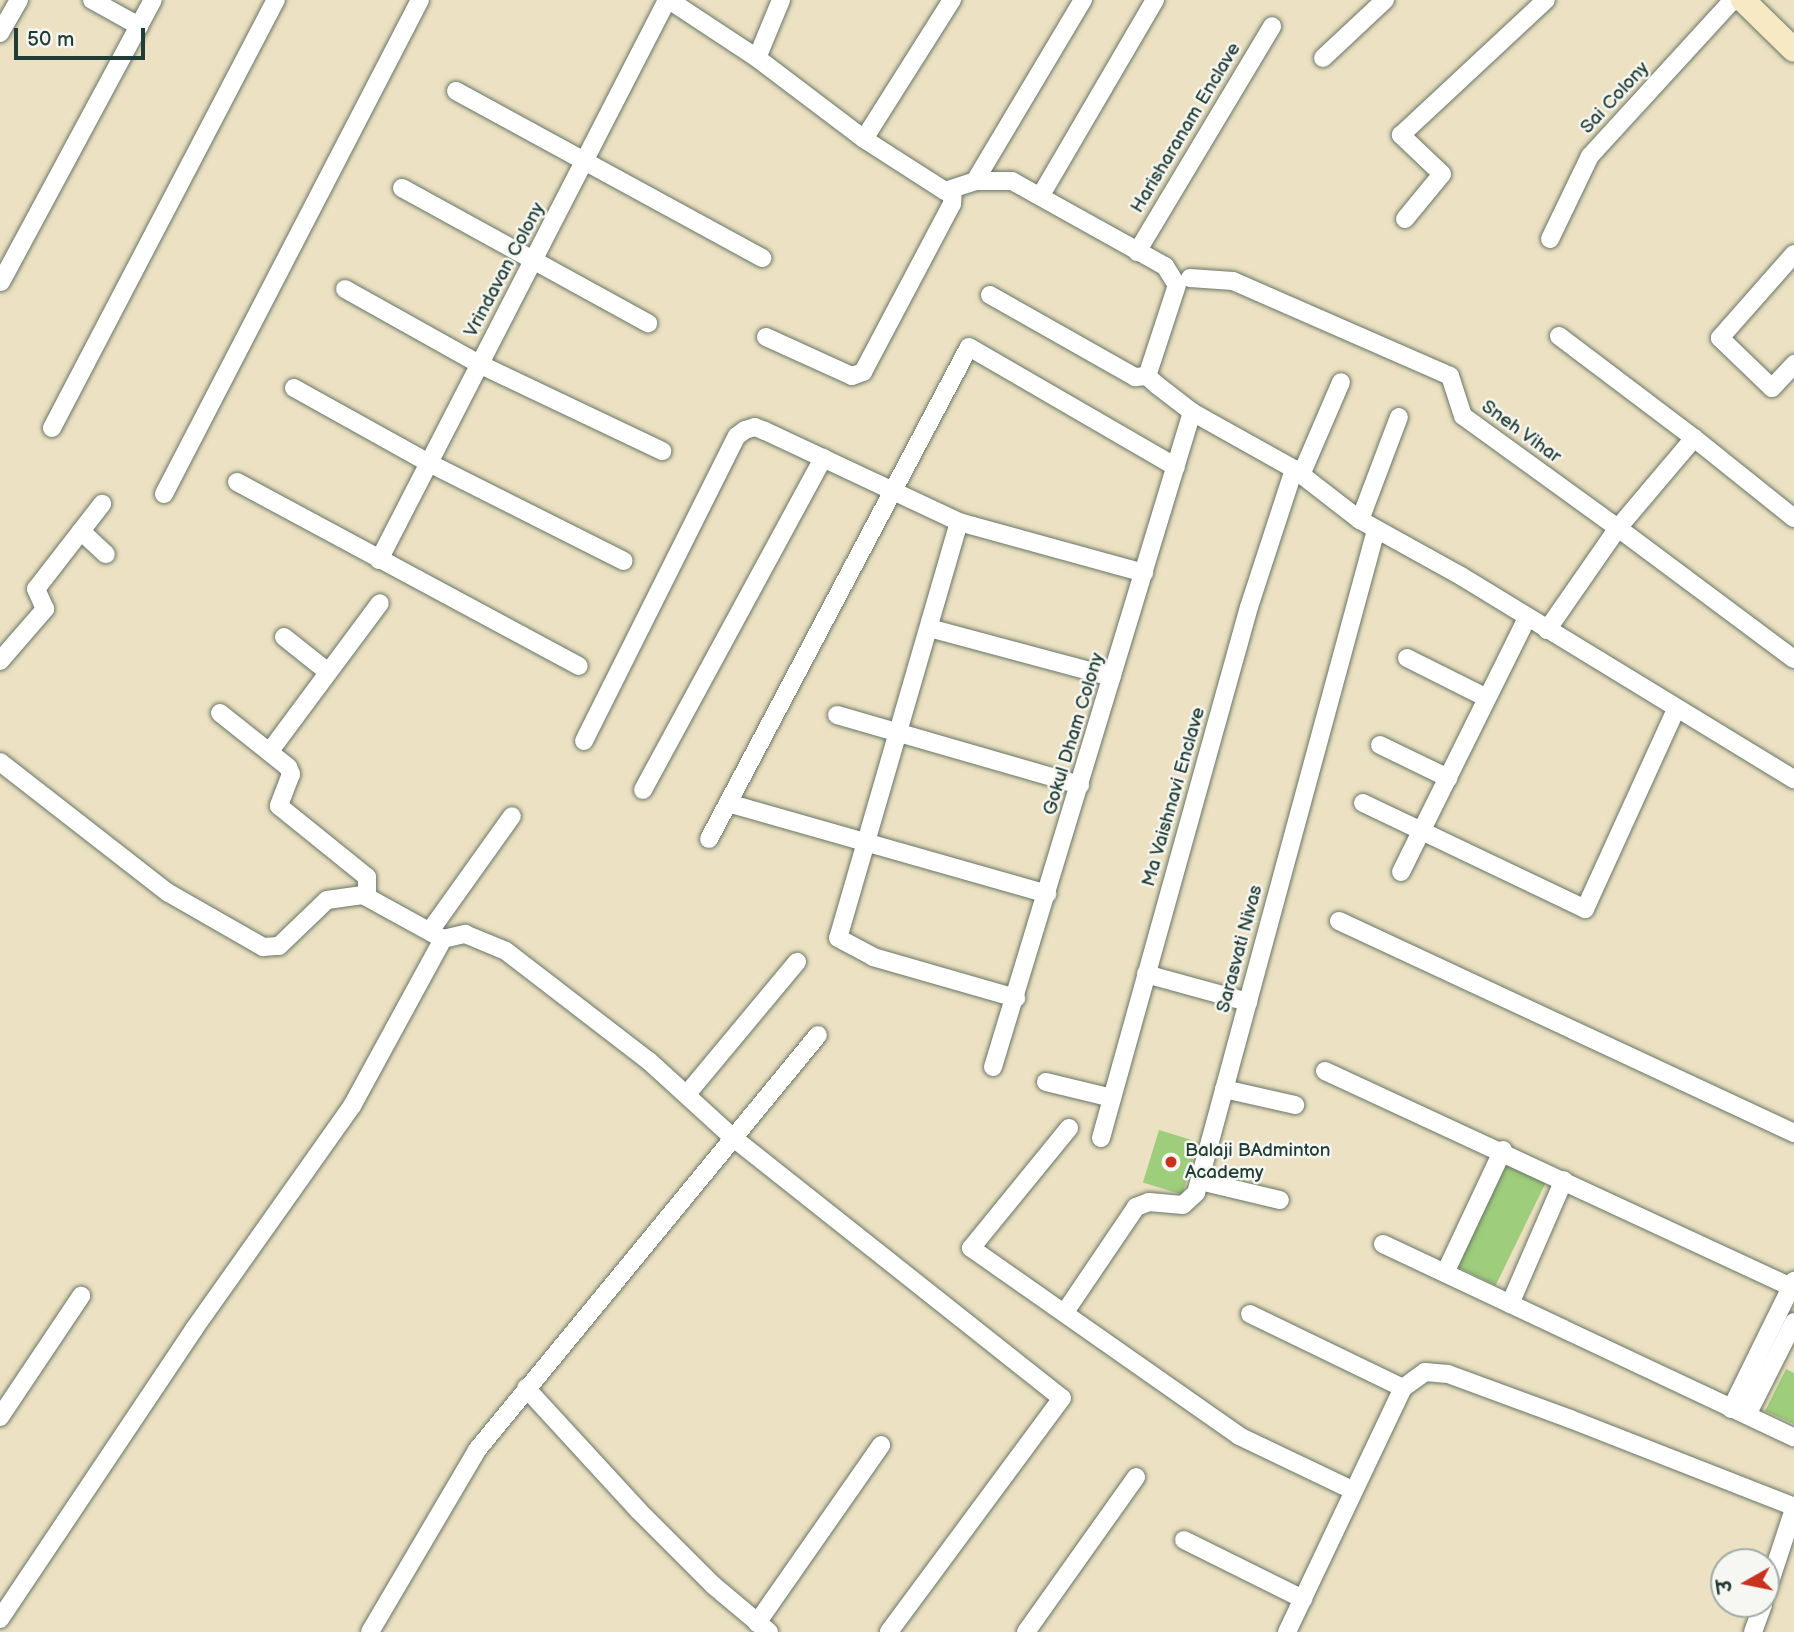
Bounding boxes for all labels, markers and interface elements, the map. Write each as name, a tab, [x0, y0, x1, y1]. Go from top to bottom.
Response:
scale bar	[18, 14, 149, 58]
text: 50 m	[27, 27, 74, 52]
street label: Harisharanam Enclave	[1126, 39, 1246, 217]
street label: Sai Colony	[1576, 57, 1654, 139]
street label: Vrindavan Colony	[460, 199, 550, 341]
street label: Sneh Vihar	[1477, 395, 1565, 469]
street label: Gokul Dham Colony	[1038, 650, 1110, 818]
street label: Ma Vaishnavi Enclave	[1137, 704, 1211, 890]
street label: Sarasvati Nivas	[1212, 883, 1268, 1015]
place label: Balaji BAdminton Academy	[1185, 1140, 1331, 1184]
marker: Balaji BAdminton Academy	[1163, 1154, 1179, 1170]
north arrow	[1710, 1548, 1780, 1618]
text: उ	[1713, 1578, 1738, 1594]

